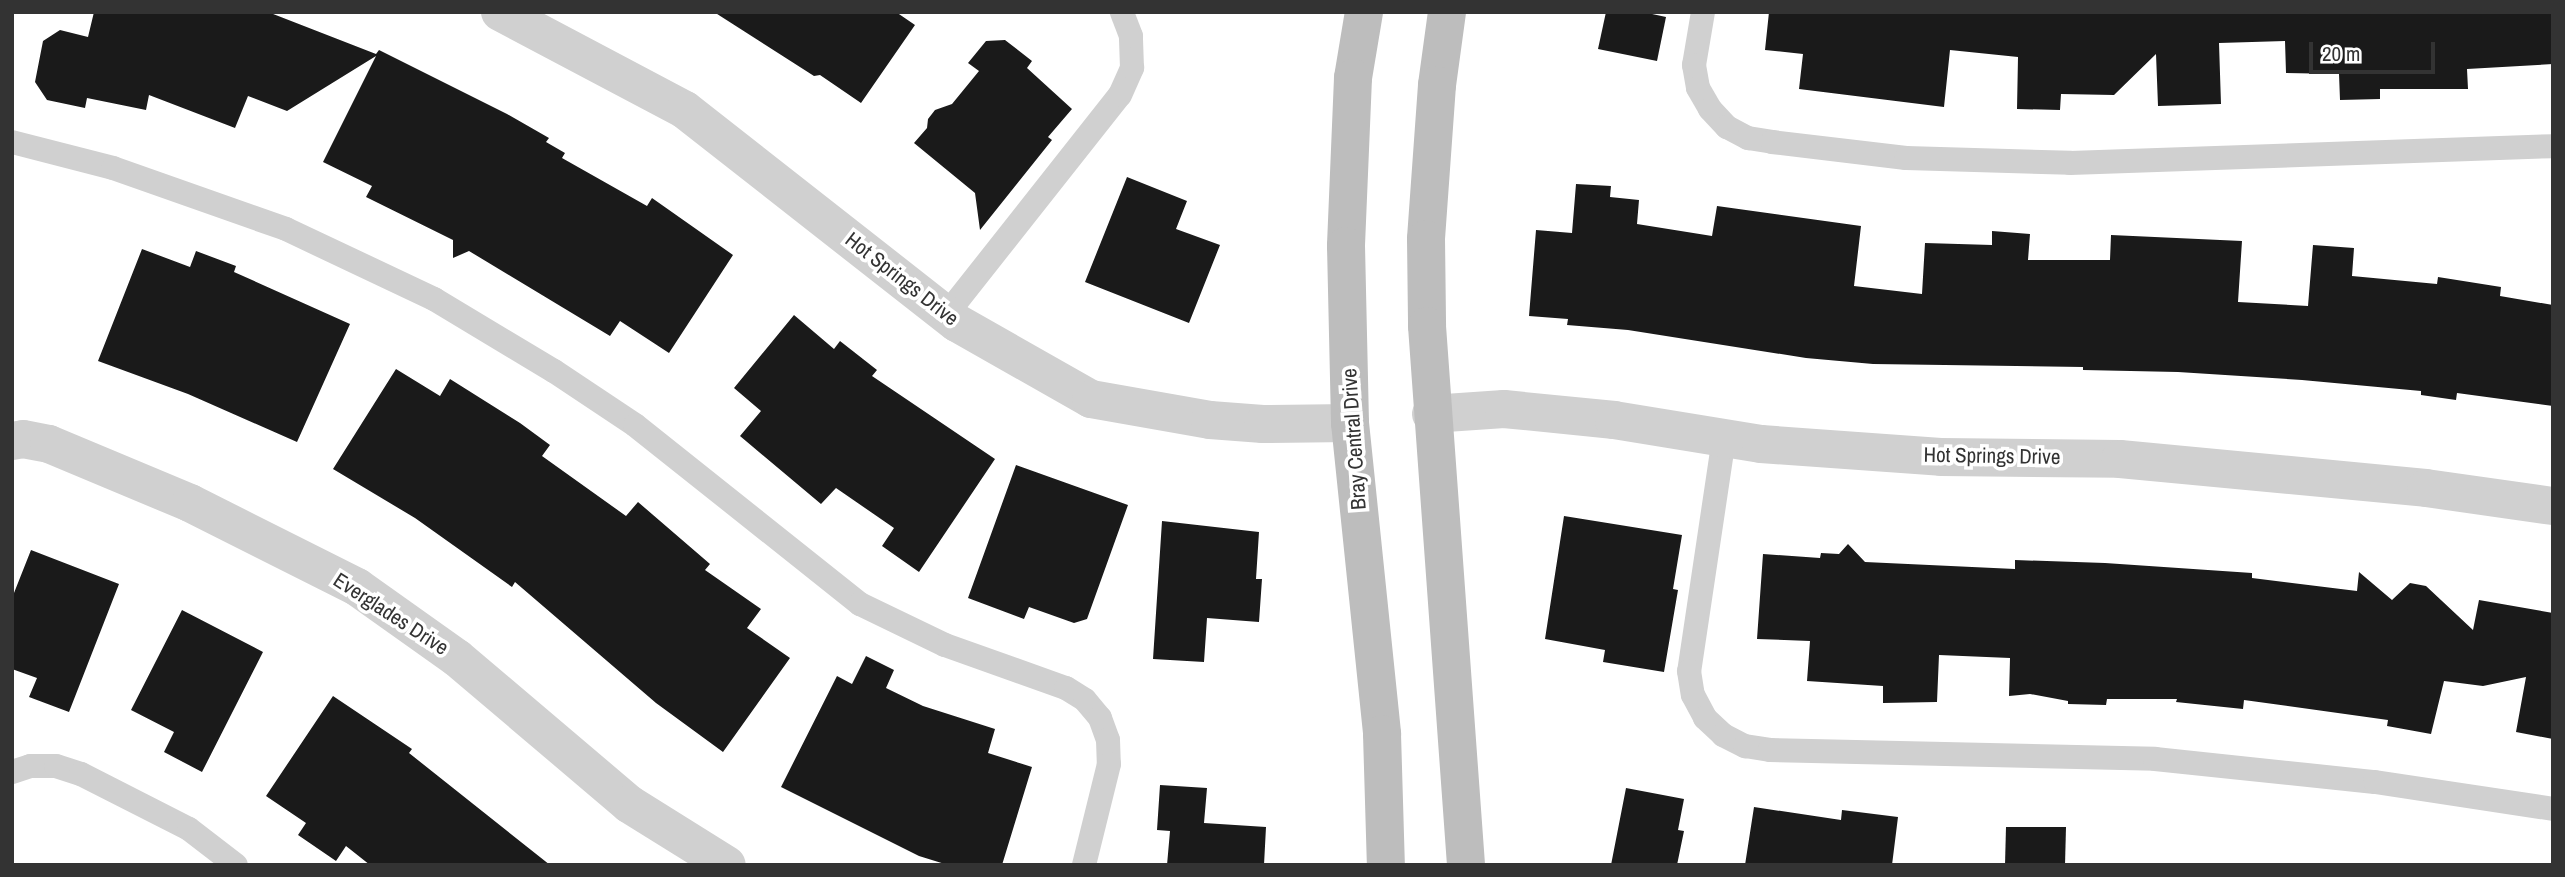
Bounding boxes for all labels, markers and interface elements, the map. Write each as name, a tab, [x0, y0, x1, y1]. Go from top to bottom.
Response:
scale bar	[2313, 28, 2439, 72]
text: 20 m	[2322, 39, 2360, 68]
street label: Hot Springs Drive	[840, 227, 964, 331]
street label: Bray Central Drive	[1336, 367, 1372, 511]
street label: Hot Springs Drive	[1923, 442, 2061, 470]
street label: Everglades Drive	[329, 567, 453, 661]

